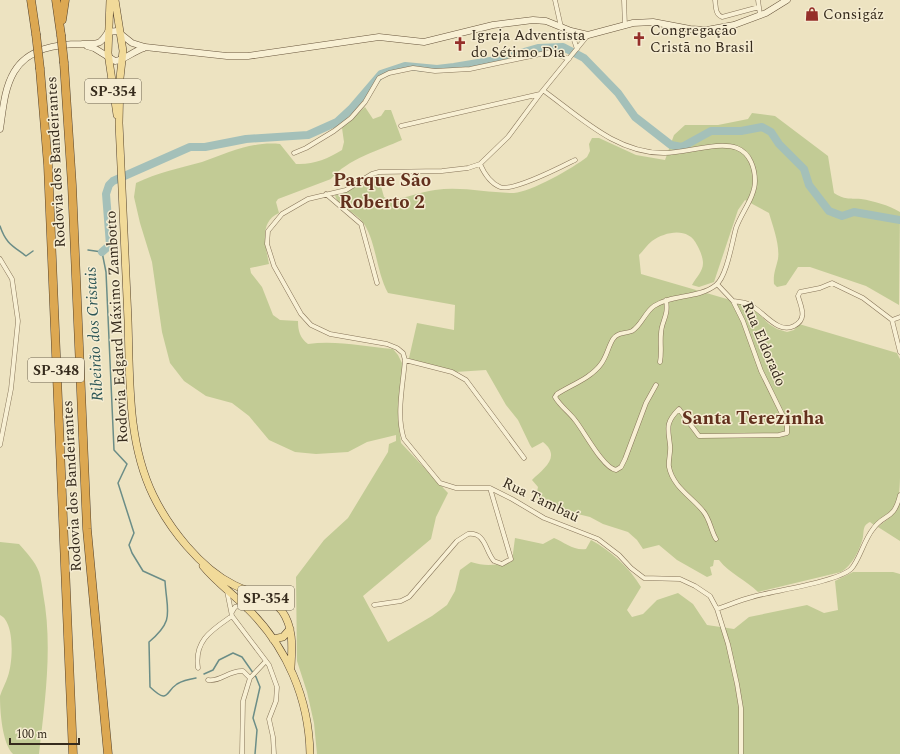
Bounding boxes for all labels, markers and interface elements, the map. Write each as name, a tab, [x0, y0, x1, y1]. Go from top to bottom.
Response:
place label: Consigáz	[823, 3, 884, 26]
shop icon: Consigáz	[804, 6, 820, 22]
place label: Congregação Cristã no Brasil	[650, 19, 754, 59]
place label: Igreja Adventista do Sétimo Dia	[471, 24, 586, 64]
church icon: Congregação Cristã no Brasil	[631, 31, 647, 47]
church icon: Igreja Adventista do Sétimo Dia	[452, 36, 468, 52]
street label: Rodovia dos Bandeirantes	[40, 76, 72, 248]
road number: SP-354	[85, 79, 141, 103]
district label: Parque São Roberto 2	[333, 166, 431, 217]
street label: Rodovia Edgard Máximo Zambotto	[99, 210, 135, 444]
water label: Ribeirão dos Cristais	[78, 266, 110, 402]
street label: Rua Eldorado	[736, 298, 792, 390]
road number: SP-348	[28, 358, 84, 382]
street label: Rodovia dos Bandeirantes	[56, 400, 88, 572]
district label: Santa Terezinha	[682, 404, 825, 433]
street label: Rua Tambaú	[499, 471, 583, 529]
road number: SP-354	[238, 586, 294, 610]
scale bar	[10, 720, 79, 746]
text: 100 m	[16, 725, 47, 744]

